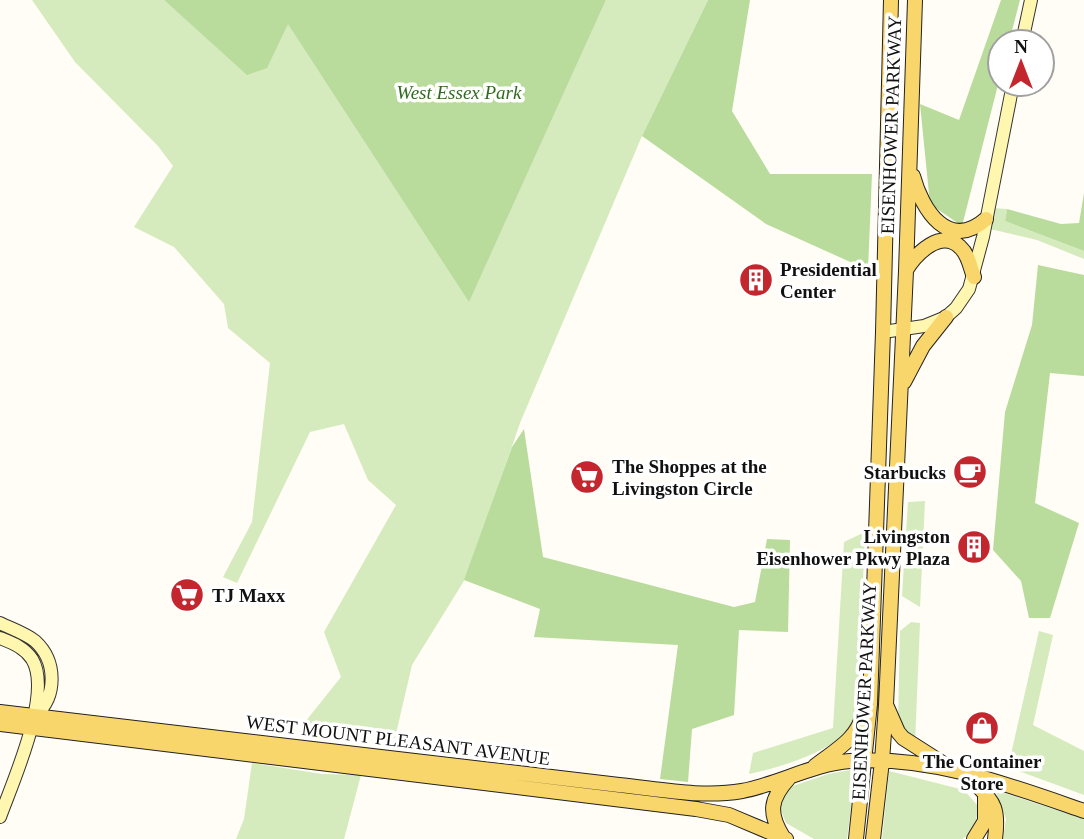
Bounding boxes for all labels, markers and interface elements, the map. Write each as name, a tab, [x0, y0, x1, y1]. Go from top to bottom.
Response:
street label: EISENHOWER PARKWAY	[877, 15, 905, 235]
north arrow	[986, 28, 1056, 98]
text: N	[1014, 36, 1028, 57]
park label: West Essex Park	[397, 82, 522, 103]
place label: Presidential Center	[780, 259, 877, 302]
building icon: Presidential Center	[737, 261, 775, 299]
cafe icon: Starbucks	[951, 453, 989, 491]
place label: The Shoppes at the Livingston Circle	[612, 456, 767, 499]
supermarket icon: The Shoppes at the Livingston Circle	[568, 458, 606, 496]
place label: Starbucks	[864, 462, 946, 483]
place label: Livingston Eisenhower Pkwy Plaza	[756, 526, 950, 569]
building icon: Livingston Eisenhower Pkwy Plaza	[955, 528, 993, 566]
supermarket icon: TJ Maxx	[168, 576, 206, 614]
street label: EISENHOWER PARKWAY	[848, 581, 880, 801]
place label: TJ Maxx	[212, 585, 286, 606]
shop icon: The Container Store	[963, 709, 1001, 747]
street label: WEST MOUNT PLEASANT AVENUE	[245, 711, 551, 769]
place label: The Container Store	[923, 751, 1042, 794]

